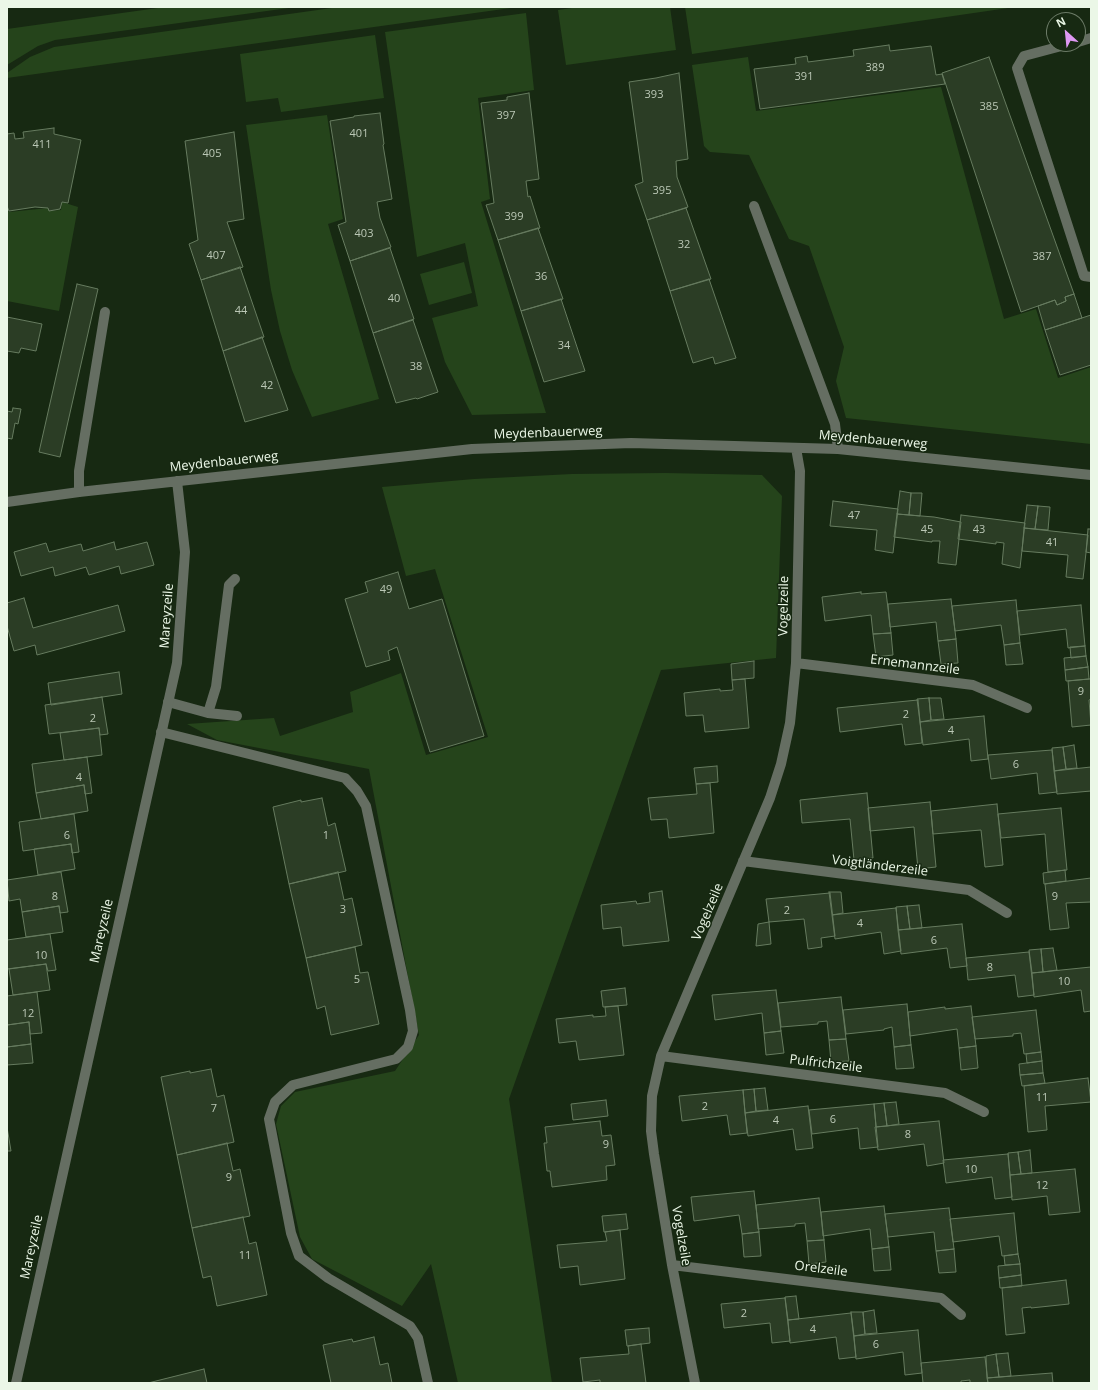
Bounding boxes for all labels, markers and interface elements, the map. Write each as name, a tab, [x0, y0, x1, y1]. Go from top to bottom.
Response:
north arrow	[1046, 12, 1086, 52]
text: N	[1053, 13, 1068, 30]
house number: 389	[866, 61, 884, 75]
house number: 391	[795, 70, 813, 84]
house number: 393	[645, 88, 663, 102]
house number: 385	[980, 100, 998, 114]
house number: 397	[497, 109, 515, 123]
house number: 401	[350, 127, 368, 141]
house number: 411	[33, 138, 51, 152]
house number: 405	[203, 147, 221, 161]
house number: 395	[653, 184, 671, 198]
house number: 399	[505, 210, 523, 224]
house number: 403	[355, 227, 373, 241]
house number: 32	[678, 238, 690, 252]
house number: 407	[207, 249, 225, 263]
house number: 387	[1033, 250, 1051, 264]
house number: 36	[535, 270, 547, 284]
house number: 40	[388, 292, 400, 306]
house number: 44	[235, 304, 247, 318]
house number: 34	[558, 339, 570, 353]
house number: 38	[410, 360, 422, 374]
house number: 42	[261, 379, 273, 393]
street label: Meydenbauerweg	[493, 423, 603, 443]
street label: Meydenbauerweg	[818, 427, 928, 453]
street label: Meydenbauerweg	[169, 449, 279, 475]
house number: 47	[848, 509, 860, 523]
house number: 45	[921, 523, 933, 537]
house number: 43	[973, 523, 985, 537]
house number: 41	[1046, 536, 1058, 550]
street label: Vogelzeile	[776, 576, 792, 636]
street label: Mareyzeile	[157, 583, 177, 649]
house number: 49	[380, 583, 392, 597]
street label: Ernemannzeile	[869, 652, 961, 678]
house number: 9	[1078, 685, 1084, 699]
house number: 2	[903, 708, 909, 722]
house number: 2	[90, 712, 96, 726]
house number: 4	[948, 724, 954, 738]
house number: 6	[1013, 758, 1019, 772]
house number: 4	[76, 771, 82, 785]
house number: 6	[64, 829, 70, 843]
house number: 1	[323, 829, 329, 843]
street label: Voigtländerzeile	[831, 852, 929, 880]
street label: Vogelzeile	[689, 881, 727, 943]
house number: 8	[52, 890, 58, 904]
house number: 9	[1052, 890, 1058, 904]
street label: Mareyzeile	[87, 897, 117, 965]
house number: 3	[340, 903, 346, 917]
house number: 2	[784, 904, 790, 918]
house number: 4	[857, 917, 863, 931]
house number: 6	[931, 934, 937, 948]
house number: 10	[35, 949, 47, 963]
house number: 8	[987, 961, 993, 975]
house number: 5	[354, 973, 360, 987]
house number: 10	[1058, 975, 1070, 989]
house number: 12	[22, 1007, 34, 1021]
street label: Pulfrichzeile	[789, 1052, 863, 1076]
house number: 11	[1036, 1091, 1048, 1105]
house number: 2	[702, 1100, 708, 1114]
house number: 7	[211, 1102, 217, 1116]
house number: 6	[830, 1113, 836, 1127]
house number: 4	[773, 1114, 779, 1128]
house number: 8	[905, 1128, 911, 1142]
house number: 9	[603, 1138, 609, 1152]
house number: 10	[965, 1163, 977, 1177]
house number: 9	[226, 1171, 232, 1185]
house number: 12	[1036, 1179, 1048, 1193]
street label: Vogelzeile	[668, 1205, 694, 1267]
street label: Mareyzeile	[18, 1213, 46, 1281]
house number: 11	[239, 1249, 251, 1263]
street label: Orelzeile	[794, 1258, 848, 1280]
house number: 2	[741, 1307, 747, 1321]
house number: 4	[810, 1323, 816, 1337]
house number: 6	[873, 1338, 879, 1352]

